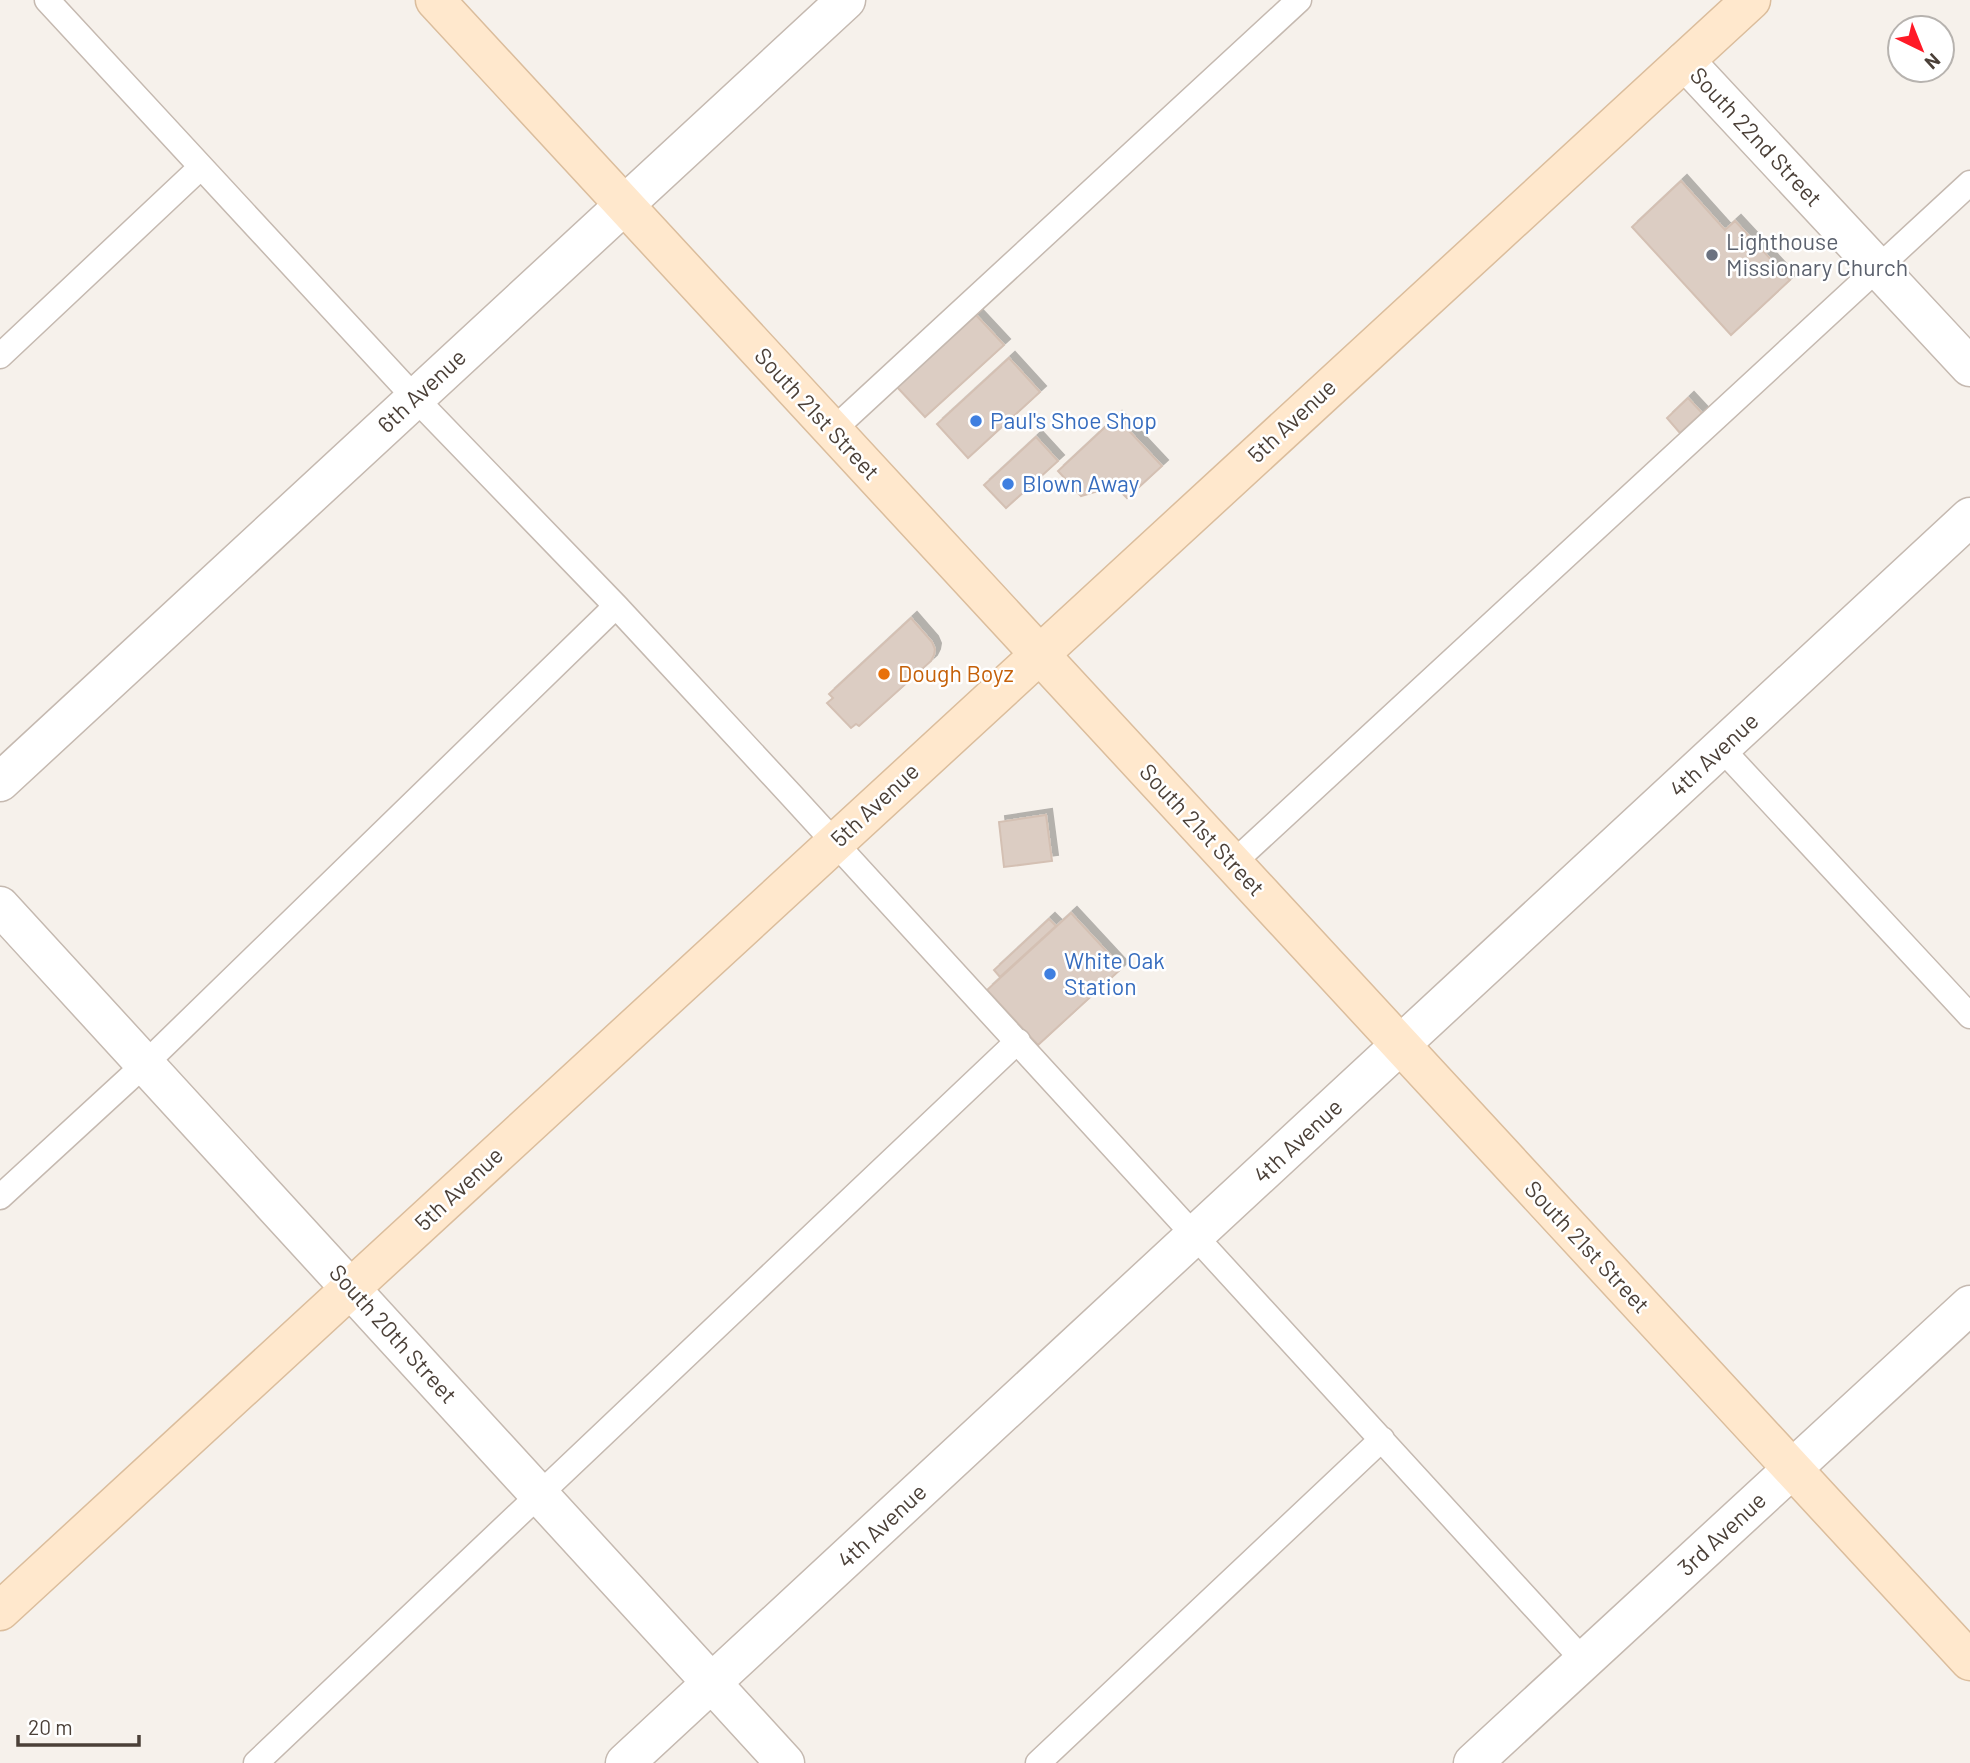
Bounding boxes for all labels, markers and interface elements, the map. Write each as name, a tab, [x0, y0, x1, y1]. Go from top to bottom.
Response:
north arrow	[1886, 14, 1956, 84]
text: N	[1920, 49, 1945, 75]
street label: South 22nd Street	[1685, 61, 1829, 212]
place label: Lighthouse Missionary Church	[1726, 227, 1908, 281]
marker: Lighthouse Missionary Church	[1704, 247, 1720, 263]
street label: South 21st Street	[749, 341, 886, 485]
street label: 6th Avenue	[371, 342, 471, 438]
street label: 5th Avenue	[1241, 372, 1341, 468]
place label: Paul's Shoe Shop	[990, 406, 1157, 434]
marker: Paul's Shoe Shop	[968, 413, 984, 429]
place label: Blown Away	[1022, 469, 1140, 497]
marker: Blown Away	[1000, 476, 1016, 492]
place label: Dough Boyz	[898, 659, 1014, 687]
marker: Dough Boyz	[876, 666, 892, 682]
street label: 4th Avenue	[1663, 706, 1764, 802]
street label: 5th Avenue	[824, 756, 924, 852]
street label: South 21st Street	[1134, 757, 1271, 901]
place label: White Oak Station	[1064, 946, 1165, 1000]
marker: White Oak Station	[1042, 966, 1058, 982]
street label: 4th Avenue	[1247, 1092, 1348, 1188]
street label: 5th Avenue	[408, 1140, 508, 1236]
street label: South 21st Street	[1519, 1174, 1656, 1318]
street label: South 20th Street	[324, 1258, 463, 1409]
street label: 4th Avenue	[831, 1477, 932, 1573]
street label: 3rd Avenue	[1671, 1485, 1771, 1581]
scale bar	[18, 1704, 138, 1748]
text: 20 m	[28, 1714, 73, 1739]

